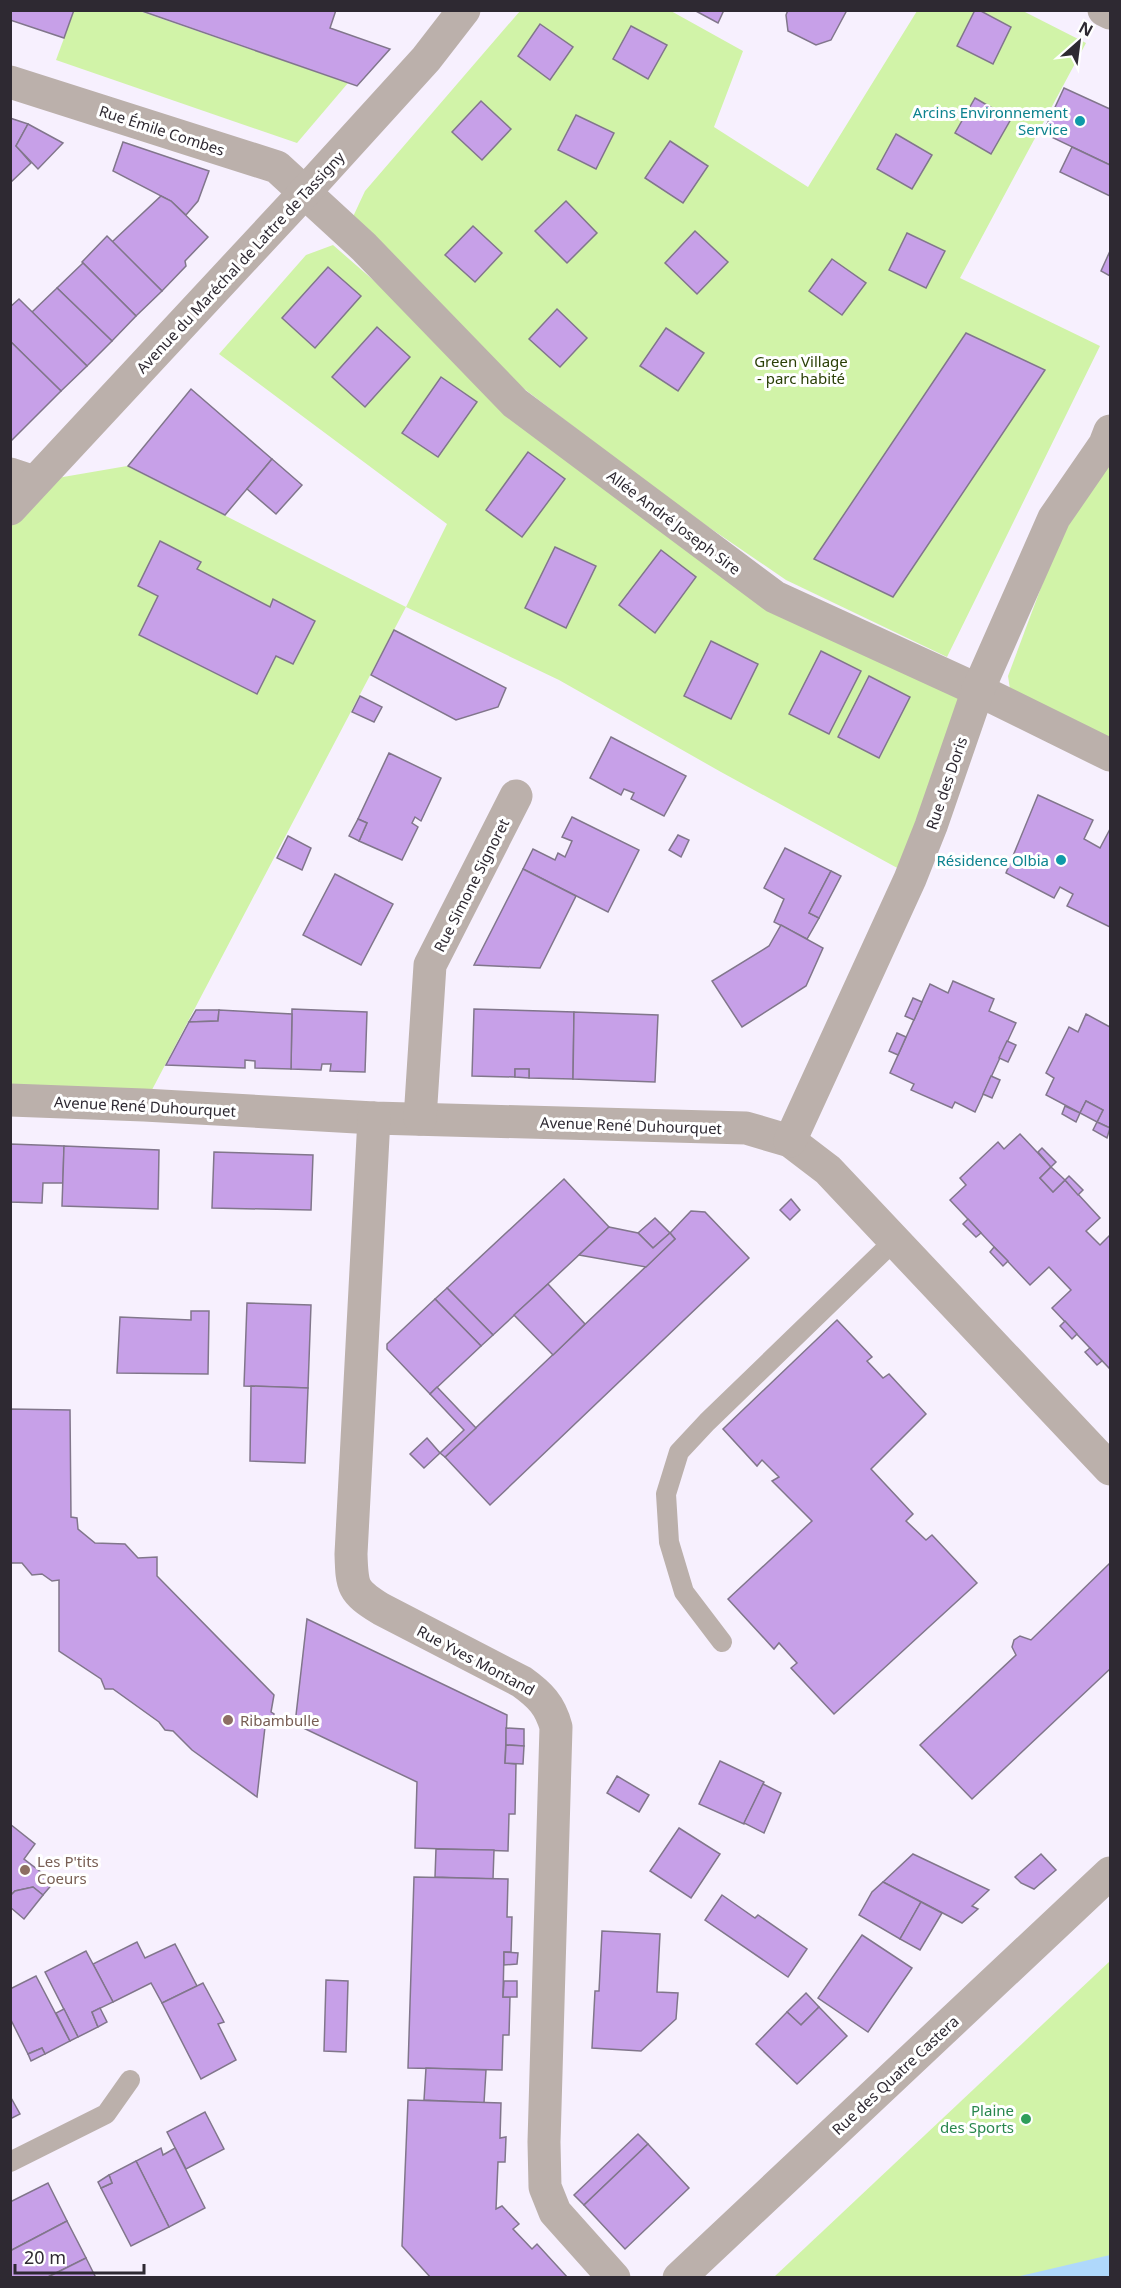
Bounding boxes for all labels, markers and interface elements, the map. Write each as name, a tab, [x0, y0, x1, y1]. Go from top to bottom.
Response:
north arrow	[1049, 12, 1109, 72]
text: N	[1075, 16, 1097, 42]
street label: Rue Émile Combes	[97, 100, 227, 160]
place label: Arcins Environnement Service	[913, 102, 1069, 139]
marker: Arcins Environnement Service	[1073, 114, 1087, 128]
street label: Avenue du Maréchal de Lattre de Tassigny	[132, 147, 349, 377]
park label: Green Village - parc habité	[754, 351, 848, 388]
street label: Allée André Joseph Sire	[603, 465, 745, 579]
street label: Rue des Doris	[921, 734, 971, 832]
street label: Rue Simone Signoret	[429, 814, 514, 955]
place label: Résidence Olbia	[937, 850, 1049, 870]
marker: Résidence Olbia	[1054, 853, 1068, 867]
street label: Avenue René Duhourquet	[54, 1091, 237, 1121]
street label: Avenue René Duhourquet	[540, 1112, 723, 1138]
street label: Rue Yves Montand	[414, 1620, 538, 1700]
place label: Ribambulle	[240, 1710, 320, 1730]
marker: Ribambulle	[221, 1713, 235, 1727]
place label: Les P'tits Coeurs	[37, 1851, 99, 1888]
marker: Les P'tits Coeurs	[18, 1863, 32, 1877]
street label: Rue des Quatre Castera	[827, 2011, 963, 2139]
place label: Plaine des Sports	[940, 2100, 1014, 2137]
marker: Plaine des Sports	[1019, 2112, 1033, 2126]
scale bar	[15, 2237, 144, 2275]
text: 20 m	[24, 2245, 66, 2269]

